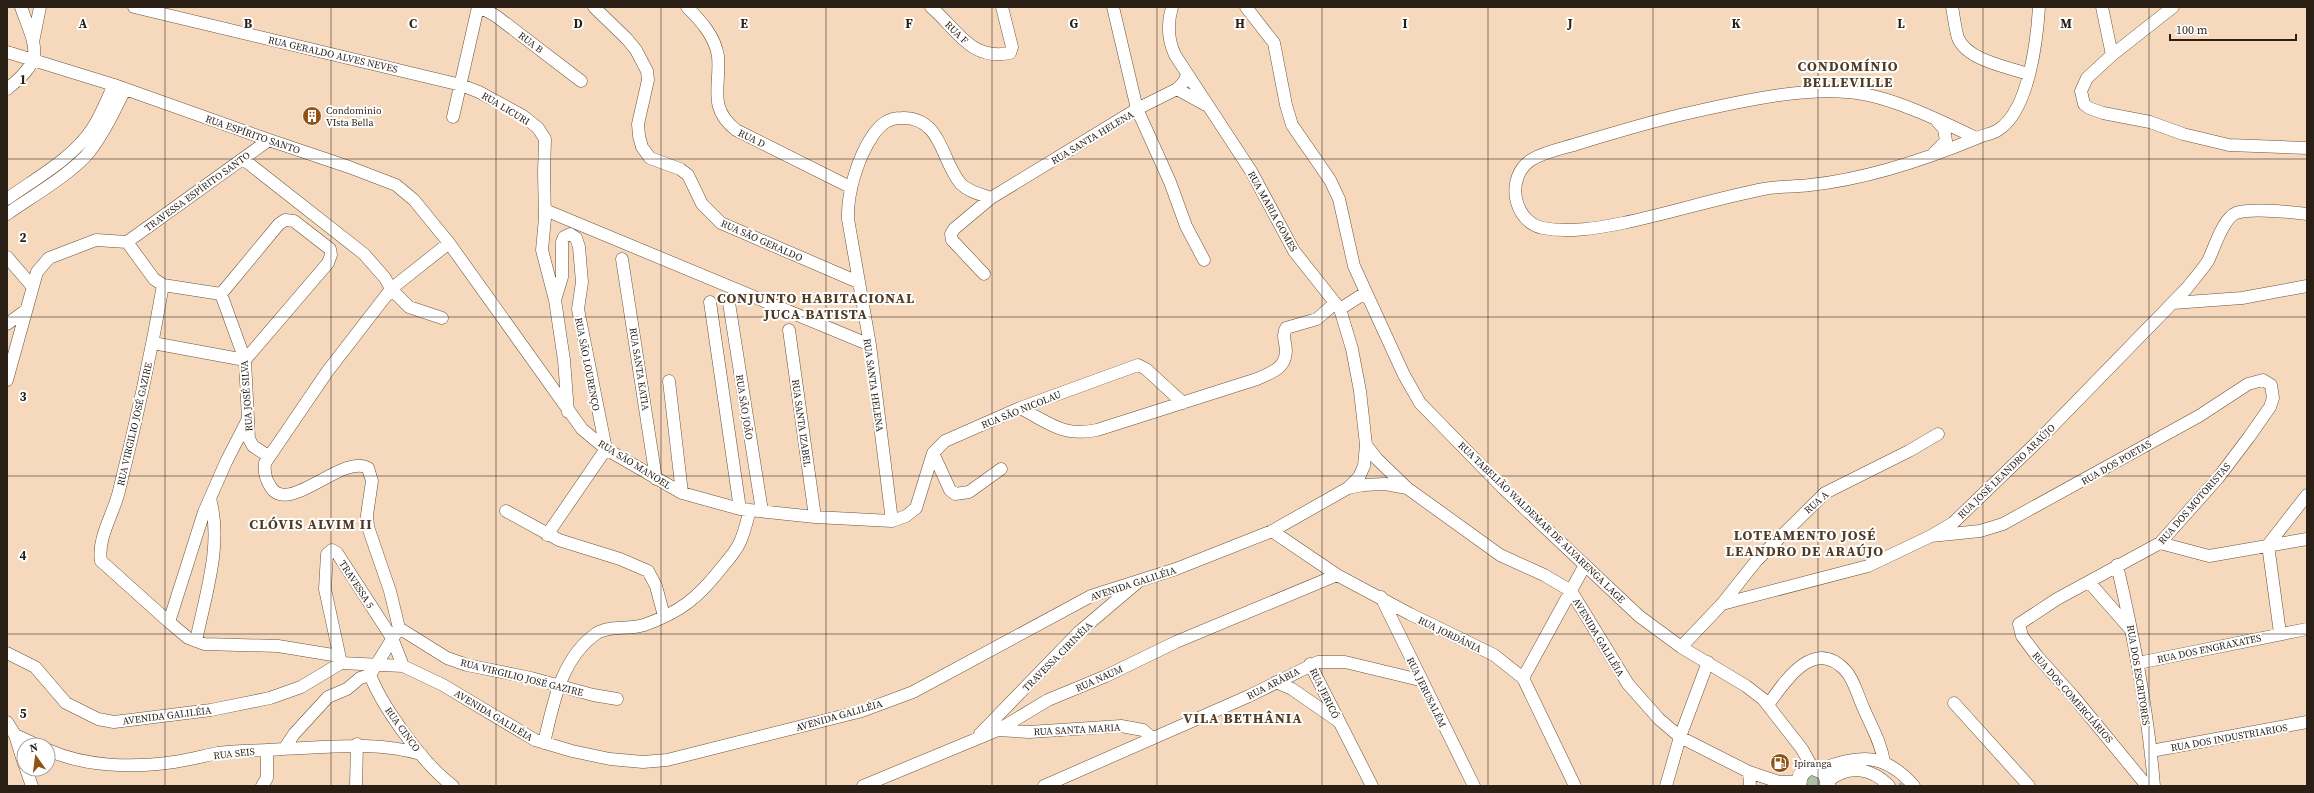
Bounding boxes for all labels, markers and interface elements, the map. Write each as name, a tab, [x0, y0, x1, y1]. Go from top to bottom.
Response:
text: A	[79, 15, 88, 32]
text: B	[244, 15, 253, 32]
text: C	[409, 15, 417, 32]
text: D	[573, 15, 583, 32]
text: E	[740, 15, 748, 32]
text: F	[905, 15, 913, 32]
text: G	[1070, 15, 1079, 32]
text: H	[1235, 15, 1245, 32]
text: I	[1402, 15, 1408, 32]
text: J	[1566, 15, 1573, 32]
text: K	[1731, 15, 1741, 32]
text: L	[1897, 15, 1905, 32]
text: M	[2060, 15, 2072, 32]
scale bar	[2170, 16, 2296, 42]
street label: RUA F	[942, 18, 971, 47]
text: 100 m	[2176, 22, 2208, 38]
street label: RUA B	[516, 29, 546, 56]
street label: RUA GERALDO ALVES NEVES	[267, 33, 399, 76]
district label: CONDOMÍNIO BELLEVILLE	[1798, 56, 1898, 92]
text: 1	[19, 71, 27, 88]
street label: RUA LICURI	[479, 89, 533, 128]
place label: Condominio VIsta Bella	[326, 104, 382, 129]
building icon: Condominio VIsta Bella	[301, 105, 323, 127]
street label: RUA SANTA HELENA	[1049, 107, 1136, 167]
street label: RUA ESPÍRITO SANTO	[204, 112, 302, 157]
street label: RUA D	[736, 126, 768, 151]
street label: TRAVESSA ESPÍRITO SANTO	[142, 149, 253, 234]
street label: RUA MARIA GOMES	[1245, 169, 1300, 254]
street label: RUA SÃO GERALDO	[719, 217, 805, 264]
text: 2	[19, 229, 27, 246]
district label: CONJUNTO HABITACIONAL JUCA BATISTA	[717, 288, 915, 324]
street label: RUA SÃO LOURENÇO	[572, 316, 603, 412]
street label: RUA SANTA KATIA	[627, 327, 653, 412]
street label: RUA SANTA HELENA	[861, 338, 887, 433]
street label: RUA JOSÉ SILVA	[237, 360, 255, 432]
street label: RUA VIRGILIO JOSÉ GAZIRE	[114, 361, 155, 487]
street label: RUA SÃO JOÃO	[733, 374, 756, 441]
street label: RUA SANTA IZABEL	[789, 378, 814, 468]
street label: RUA SÃO NICOLAU	[979, 387, 1063, 431]
text: 3	[19, 388, 27, 405]
street label: RUA JOSÉ LEANDRO ARAÚJO	[1955, 421, 2058, 521]
street label: RUA SÃO MANOEL	[596, 437, 674, 492]
street label: RUA DOS POETAS	[2079, 437, 2154, 488]
street label: RUA TABELIÃO WALDEMAR DE ALVARENGA LAGE	[1455, 439, 1628, 606]
street label: RUA DOS MOTORISTAS	[2155, 460, 2233, 547]
street label: RUA A	[1801, 488, 1832, 517]
district label: CLÓVIS ALVIM II	[249, 514, 373, 534]
district label: LOTEAMENTO JOSÉ LEANDRO DE ARAÚJO	[1726, 525, 1884, 561]
text: 4	[19, 547, 27, 564]
street label: TRAVESSA 5	[336, 558, 377, 611]
street label: AVENIDA GALILÉIA	[1089, 563, 1178, 603]
street label: AVENIDA GALILÉIA	[1570, 596, 1627, 679]
street label: RUA JORDÂNIA	[1416, 613, 1484, 656]
street label: TRAVESSA CIRINÉIA	[1020, 618, 1095, 694]
street label: RUA DOS ESCRITORES	[2124, 624, 2153, 726]
street label: RUA DOS ENGRAXATES	[2156, 631, 2262, 666]
street label: RUA DOS COMERCIÁRIOS	[2029, 649, 2116, 746]
street label: RUA JERUSALÉM	[1404, 655, 1449, 730]
street label: RUA VIRGILIO JOSÉ GAZIRE	[459, 656, 585, 699]
street label: RUA NAUM	[1073, 662, 1125, 695]
street label: RUA ARÁBIA	[1245, 664, 1302, 702]
street label: RUA JERICÓ	[1307, 666, 1342, 721]
street label: AVENIDA GALILÉIA	[452, 687, 536, 744]
street label: AVENIDA GALILÉIA	[794, 697, 884, 734]
street label: AVENIDA GALILÉIA	[122, 704, 213, 727]
street label: RUA CINCO	[382, 704, 423, 754]
text: 5	[19, 705, 27, 722]
district label: VILA BETHÂNIA	[1183, 708, 1303, 728]
street label: RUA SANTA MARIA	[1033, 721, 1121, 738]
street label: RUA DOS INDUSTRIARIOS	[2170, 721, 2288, 754]
north arrow	[16, 737, 56, 777]
text: N	[28, 740, 39, 756]
street label: RUA SEIS	[213, 745, 255, 762]
fuel station icon: Ipiranga	[1769, 752, 1791, 774]
place label: Ipiranga	[1794, 757, 1832, 770]

